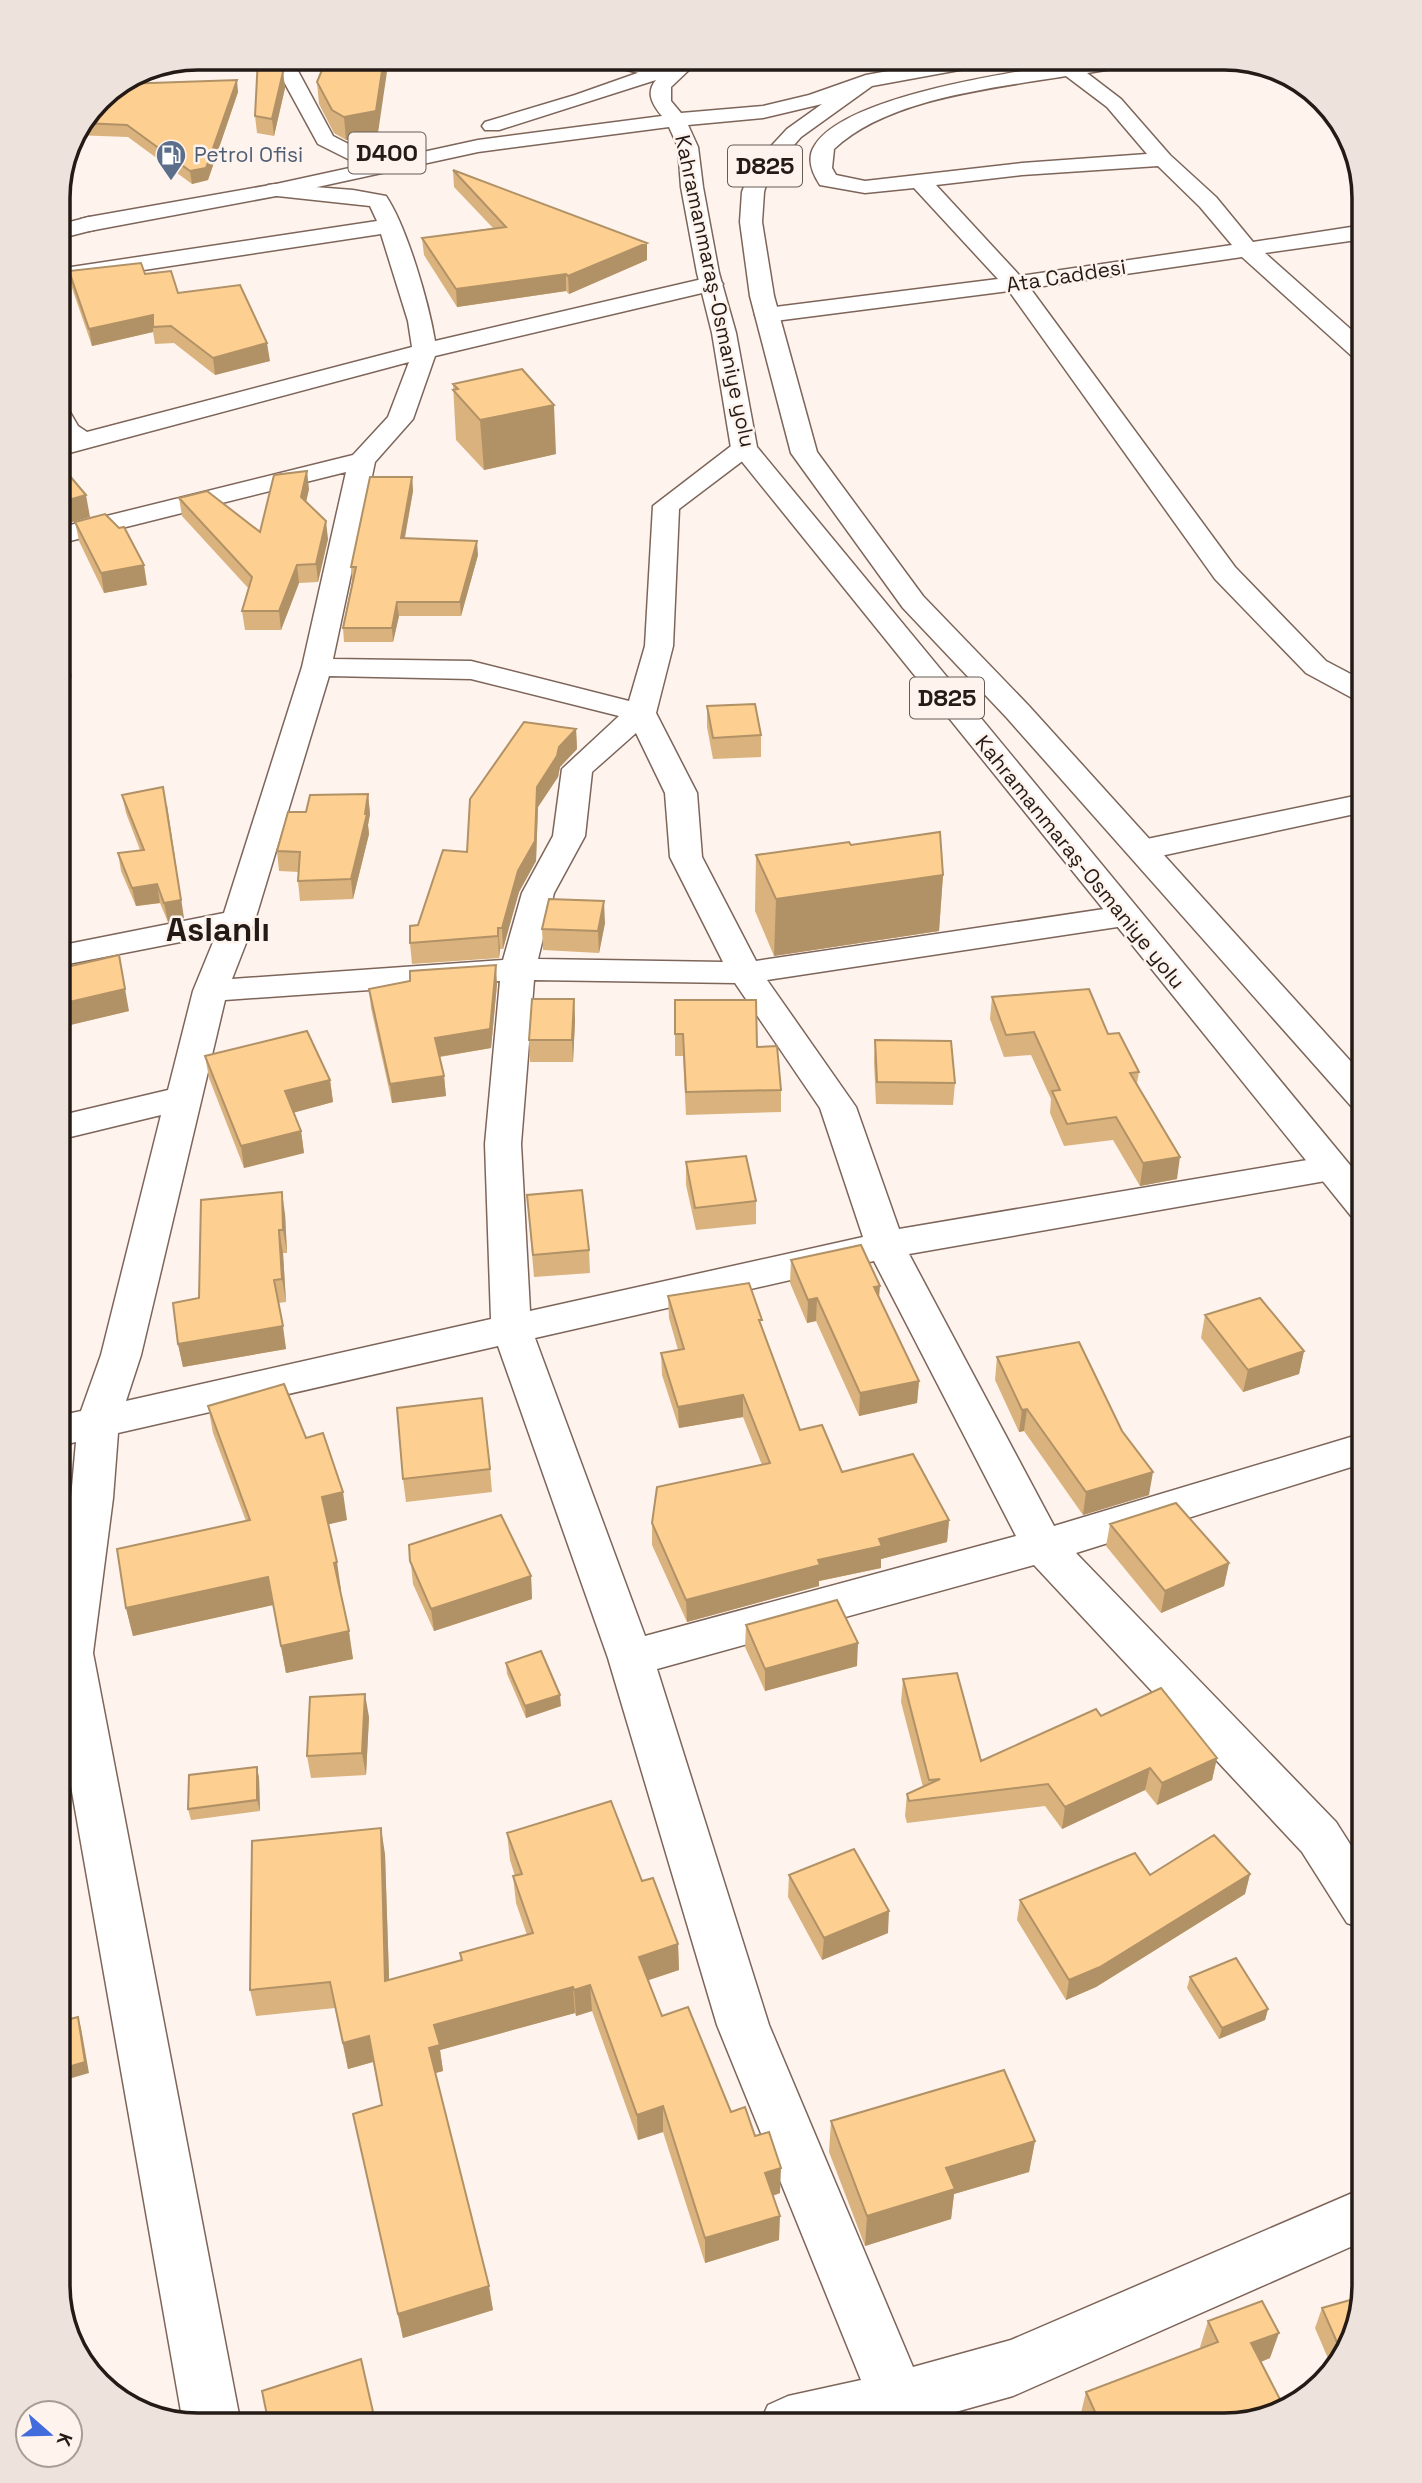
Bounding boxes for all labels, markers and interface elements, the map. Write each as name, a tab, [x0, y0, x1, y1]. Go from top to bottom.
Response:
road number: D400	[348, 132, 426, 174]
street label: Kahramanmaraş-Osmaniye yolu	[669, 132, 762, 449]
fuel station icon: Petrol Ofisi	[154, 138, 188, 182]
place label: Petrol Ofisi	[194, 141, 303, 168]
road number: D825	[728, 146, 802, 186]
street label: Ata Caddesi	[1004, 253, 1128, 298]
road number: D825	[910, 678, 984, 718]
street label: Kahramanmaraş-Osmaniye yolu	[970, 729, 1191, 994]
district label: Aslanlı	[166, 909, 270, 951]
north arrow	[14, 2399, 84, 2469]
text: K	[51, 2430, 78, 2450]

